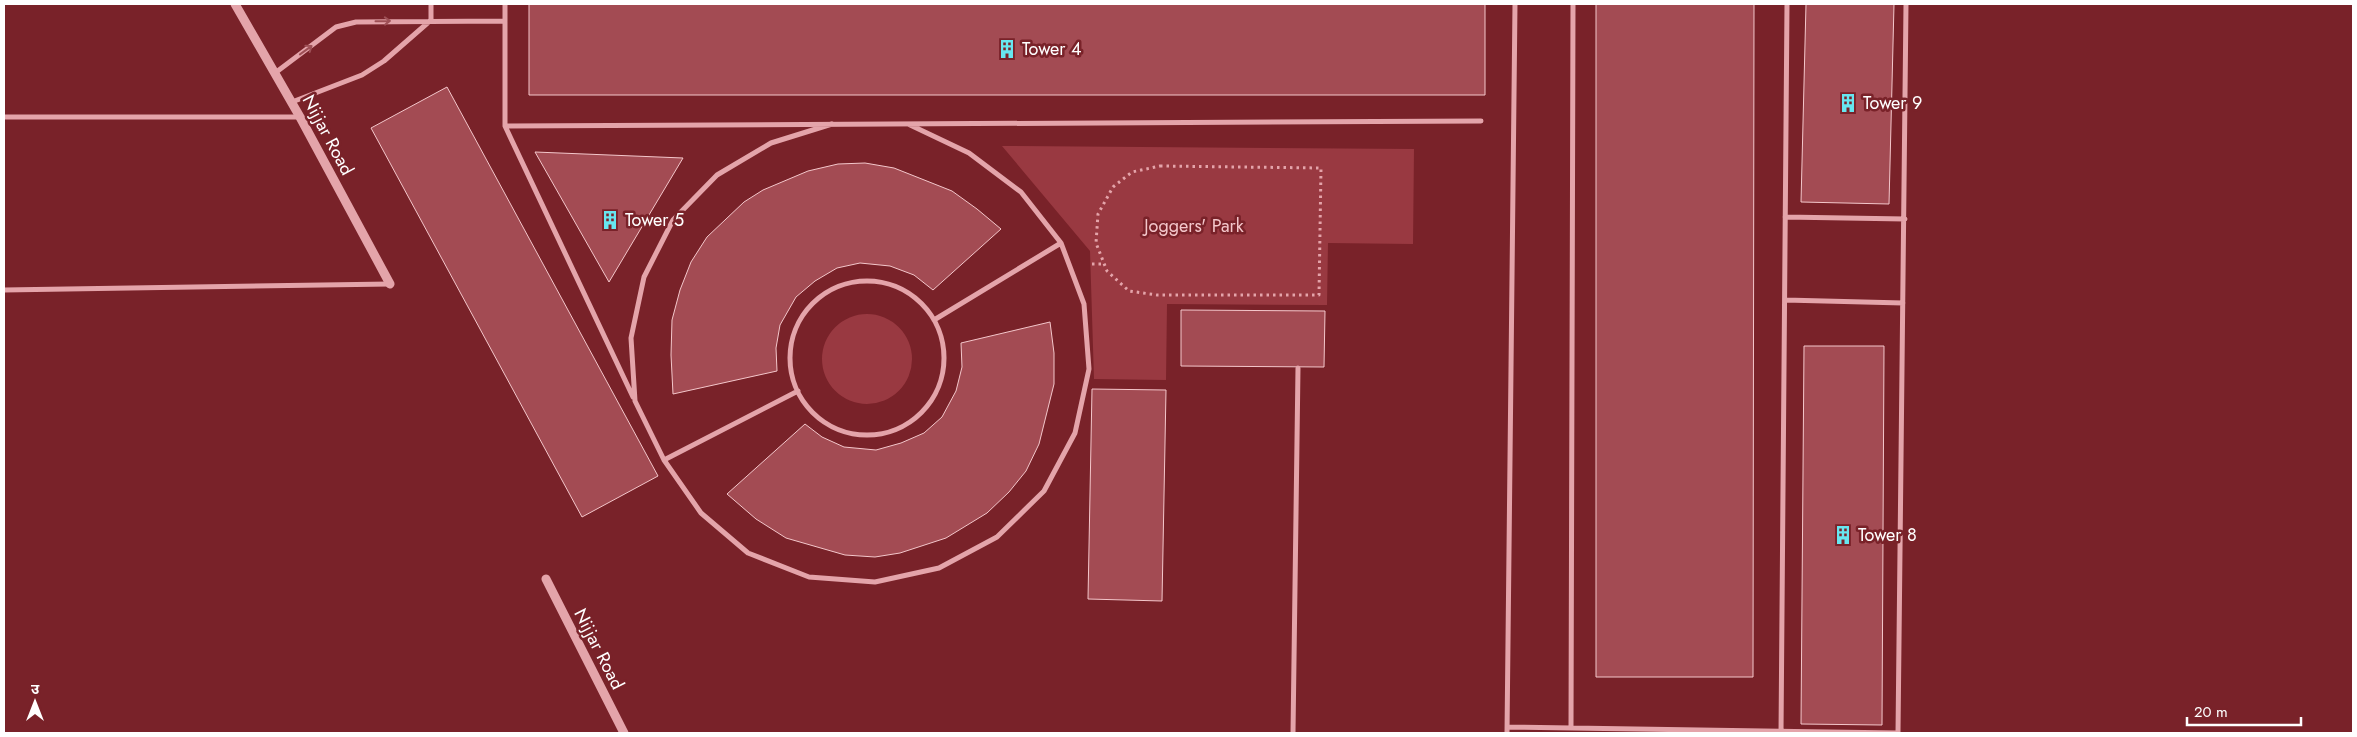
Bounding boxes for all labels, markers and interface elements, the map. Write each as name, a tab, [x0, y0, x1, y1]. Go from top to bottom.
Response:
one-way arrow	[374, 16, 391, 26]
place label: Tower 4	[1022, 36, 1081, 62]
building icon: Tower 4	[996, 38, 1018, 60]
one-way arrow	[299, 45, 313, 55]
street label: Nijjar Road	[296, 90, 360, 180]
place label: Tower 9	[1863, 90, 1922, 116]
building icon: Tower 9	[1837, 92, 1859, 114]
place label: Tower 5	[625, 207, 684, 233]
building icon: Tower 5	[599, 209, 621, 231]
park label: Joggers' Park	[1142, 213, 1244, 239]
place label: Tower 8	[1858, 522, 1917, 548]
building icon: Tower 8	[1832, 524, 1854, 546]
street label: Nijjar Road	[567, 604, 631, 694]
north arrow	[10, 677, 60, 727]
text: उ	[31, 679, 40, 699]
scale bar	[2187, 694, 2301, 726]
text: 20 m	[2194, 701, 2228, 723]

